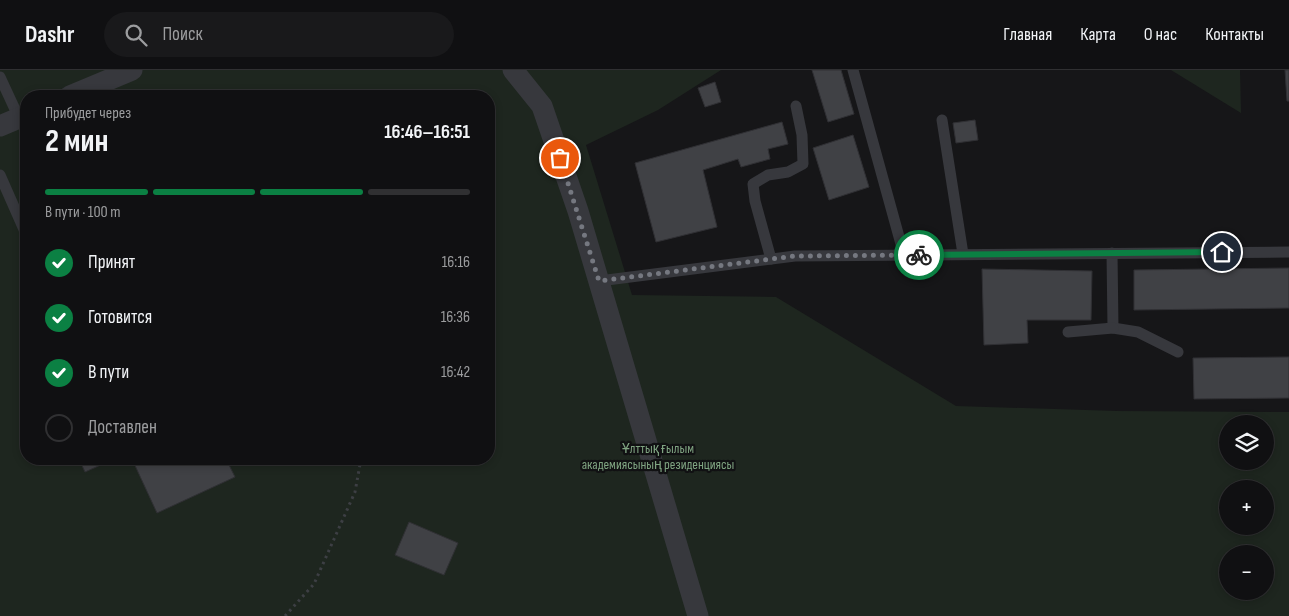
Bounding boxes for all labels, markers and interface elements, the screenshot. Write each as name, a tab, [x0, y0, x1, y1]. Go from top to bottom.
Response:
search box	[104, 12, 454, 57]
text: Dashr	[25, 20, 74, 49]
icon: search	[122, 21, 150, 49]
text: Поиск	[162, 23, 203, 46]
text: Главная	[1003, 24, 1052, 45]
text: Карта	[1080, 24, 1116, 45]
text: О нас	[1144, 24, 1177, 45]
text: Контакты	[1205, 24, 1264, 45]
text: Прибудет через	[45, 104, 131, 123]
text: 16:46–16:51	[384, 121, 470, 144]
text: 2 мин	[45, 122, 109, 161]
pin	[539, 137, 581, 179]
icon: bag	[546, 144, 574, 172]
text: В пути · 100 m	[45, 203, 121, 222]
courier	[894, 230, 944, 280]
pin	[1201, 231, 1243, 273]
icon: home	[1208, 238, 1236, 266]
icon: bike	[905, 241, 933, 269]
icon: check	[45, 249, 73, 277]
text: Принят	[88, 251, 135, 274]
text: 16:16	[442, 253, 470, 272]
icon: check	[45, 304, 73, 332]
text: Готовится	[88, 306, 152, 329]
text: 16:36	[441, 308, 470, 327]
icon: check	[45, 359, 73, 387]
text: В пути	[88, 361, 129, 384]
text: 16:42	[441, 363, 470, 382]
map controls	[1219, 415, 1274, 600]
button: layers	[1219, 415, 1274, 470]
text: Доставлен	[88, 416, 157, 439]
park label: Ұлттық ғылым академиясының резиденциясы	[582, 440, 734, 473]
button: +	[1219, 480, 1274, 535]
button: −	[1219, 545, 1274, 600]

